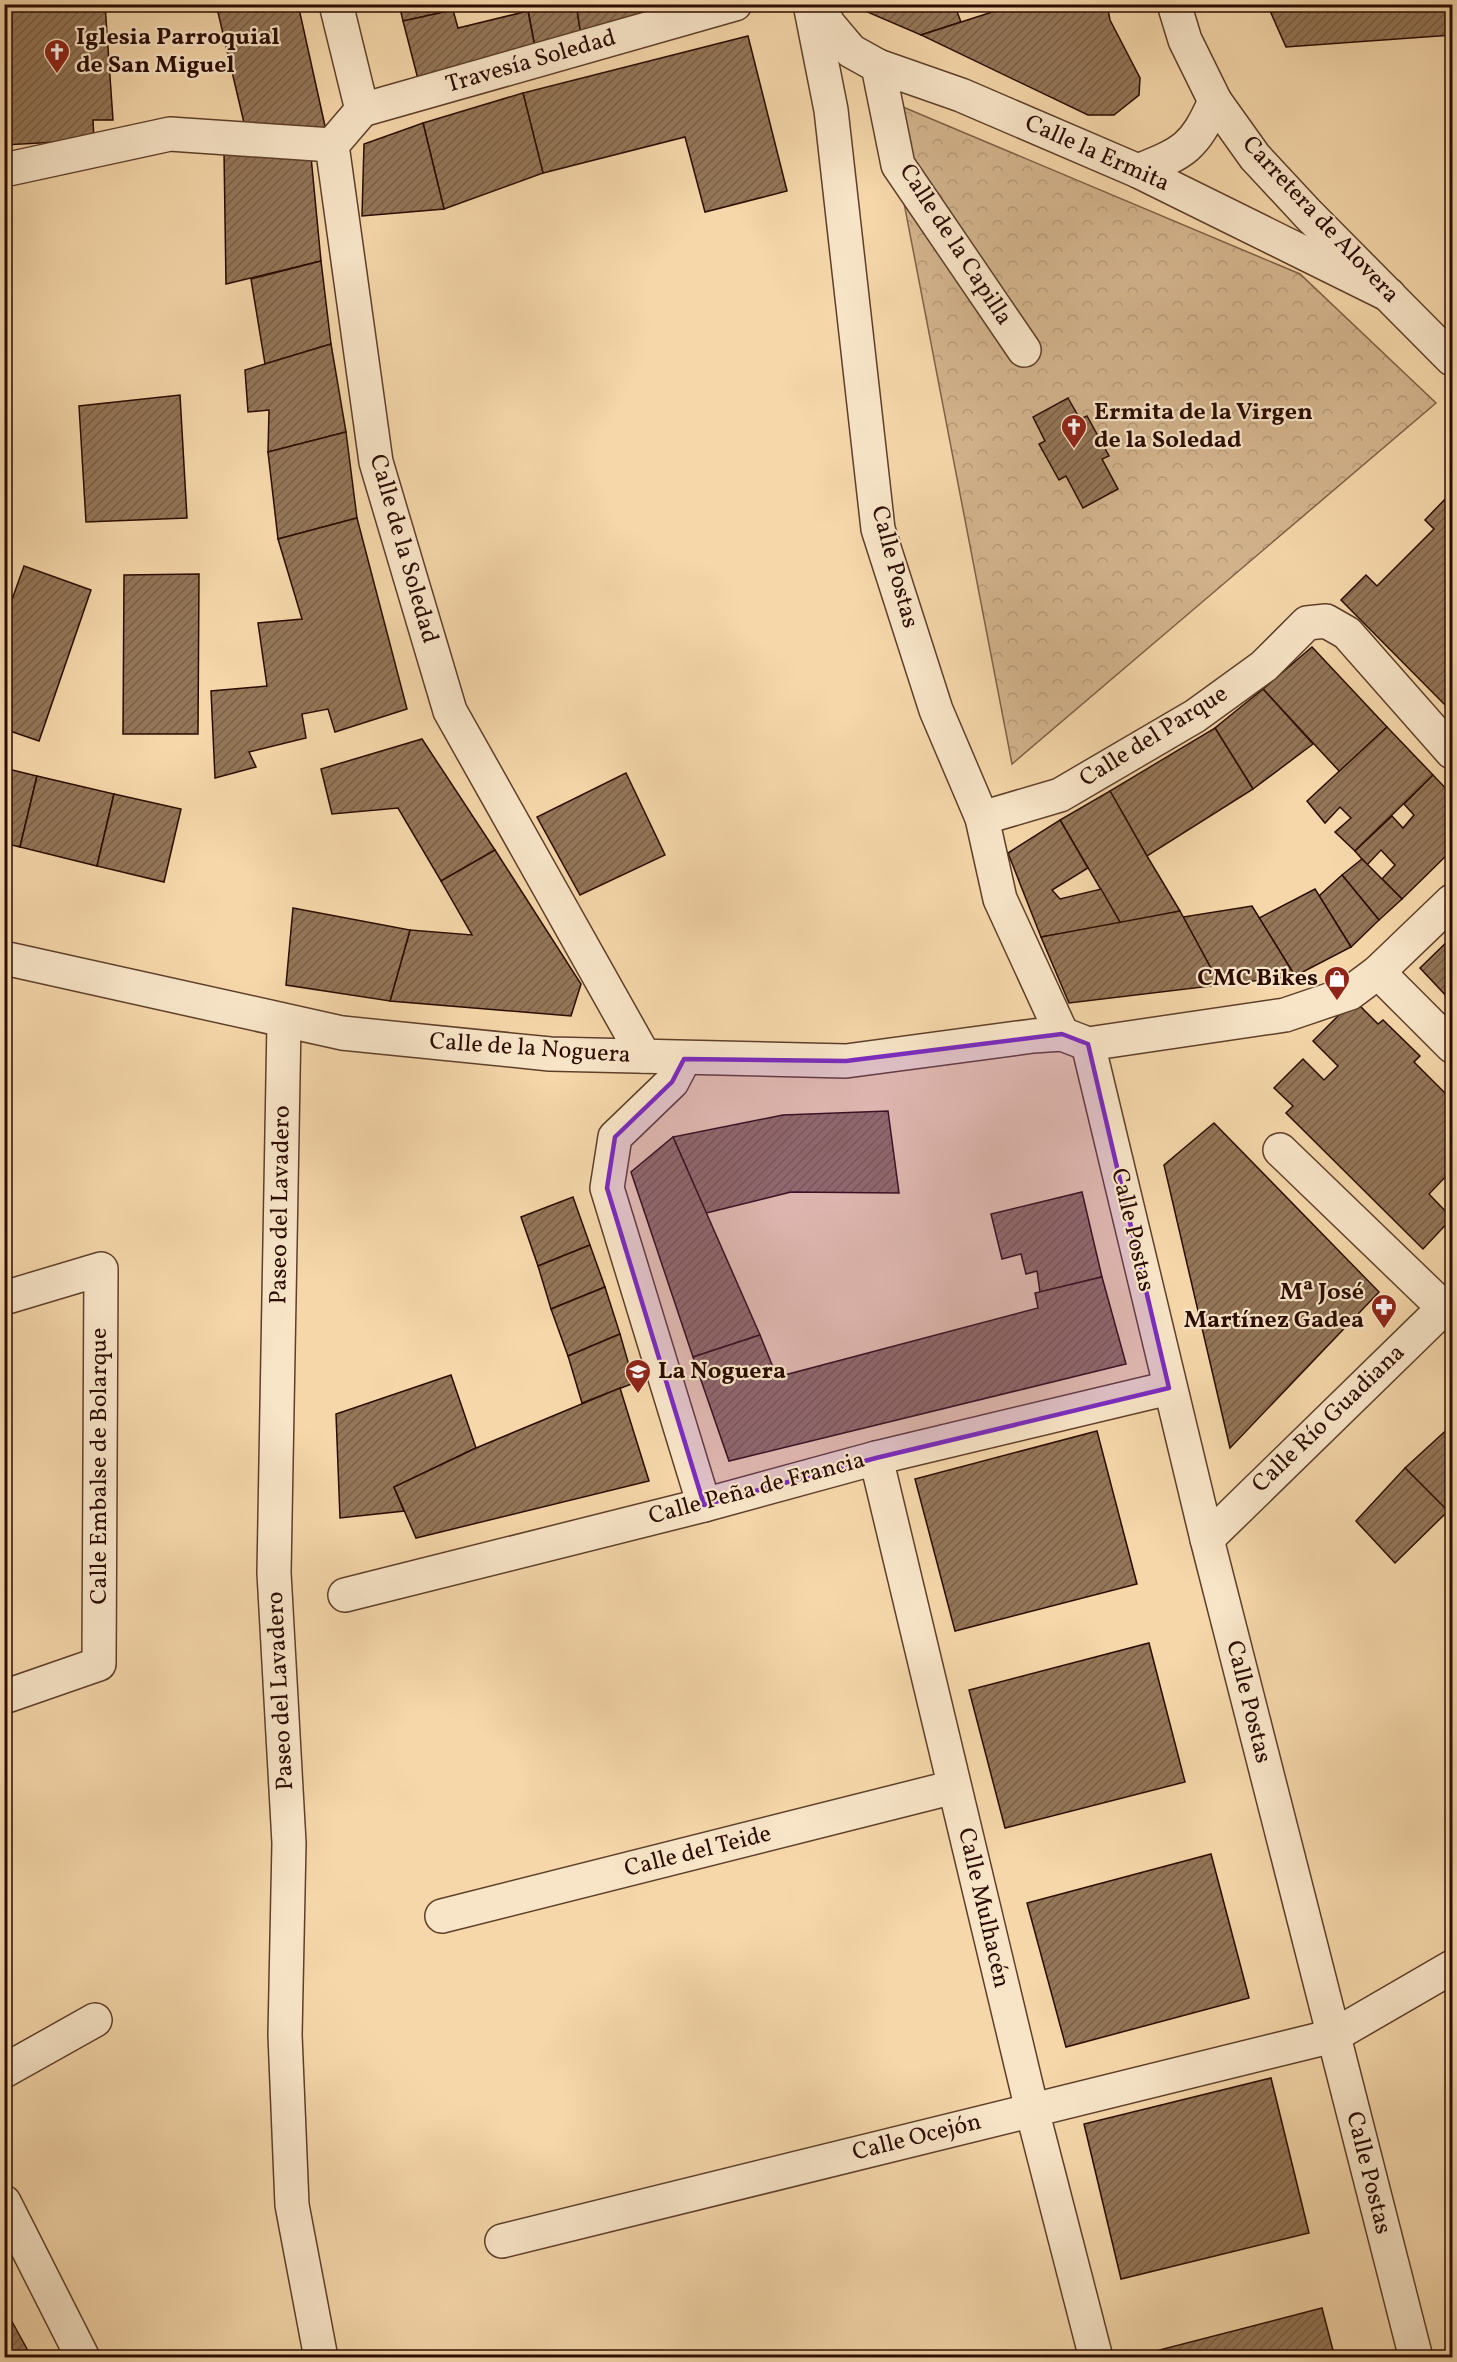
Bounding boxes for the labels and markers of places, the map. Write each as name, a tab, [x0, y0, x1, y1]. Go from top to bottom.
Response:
place label: Iglesia Parroquial de San Miguel	[76, 21, 280, 83]
church icon: Iglesia Parroquial de San Miguel	[42, 37, 72, 75]
place label: Ermita de la Virgen de la Soledad	[1094, 396, 1313, 458]
church icon: Ermita de la Virgen de la Soledad	[1059, 412, 1089, 450]
place label: CMC Bikes	[1197, 962, 1318, 996]
shop icon: CMC Bikes	[1322, 964, 1352, 1002]
place label: Mª José Martínez Gadea	[1184, 1276, 1364, 1338]
pharmacy icon: Mª José Martínez Gadea	[1369, 1292, 1399, 1330]
place label: La Noguera	[658, 1355, 786, 1389]
school or university icon: La Noguera	[623, 1357, 653, 1395]

